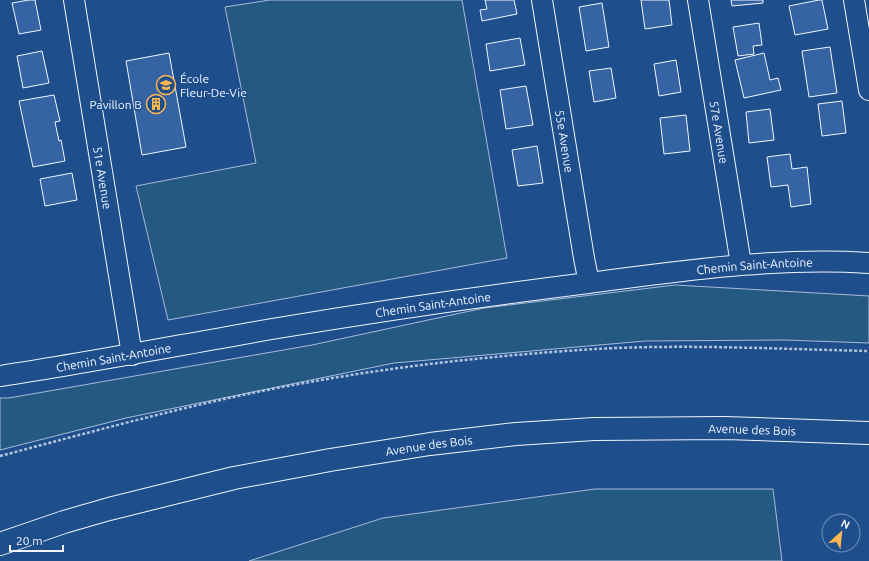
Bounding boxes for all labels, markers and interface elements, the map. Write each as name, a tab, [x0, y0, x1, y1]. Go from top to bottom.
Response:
place label: École Fleur-De-Vie	[180, 72, 247, 99]
school or university icon: École Fleur-De-Vie	[155, 74, 177, 96]
building icon: Pavillon B	[145, 93, 167, 115]
place label: Pavillon B	[89, 98, 142, 111]
street label: 57e Avenue	[708, 100, 731, 165]
street label: 55e Avenue	[553, 109, 576, 173]
street label: 51e Avenue	[91, 145, 115, 210]
street label: Chemin Saint-Antoine	[696, 255, 813, 276]
street label: Chemin Saint-Antoine	[374, 289, 492, 319]
street label: Chemin Saint-Antoine	[55, 341, 172, 374]
street label: Avenue des Bois	[708, 421, 796, 437]
street label: Avenue des Bois	[384, 433, 473, 458]
north arrow	[821, 513, 861, 553]
text: N	[839, 517, 852, 531]
scale bar	[10, 527, 63, 553]
text: 20 m	[16, 534, 43, 547]

